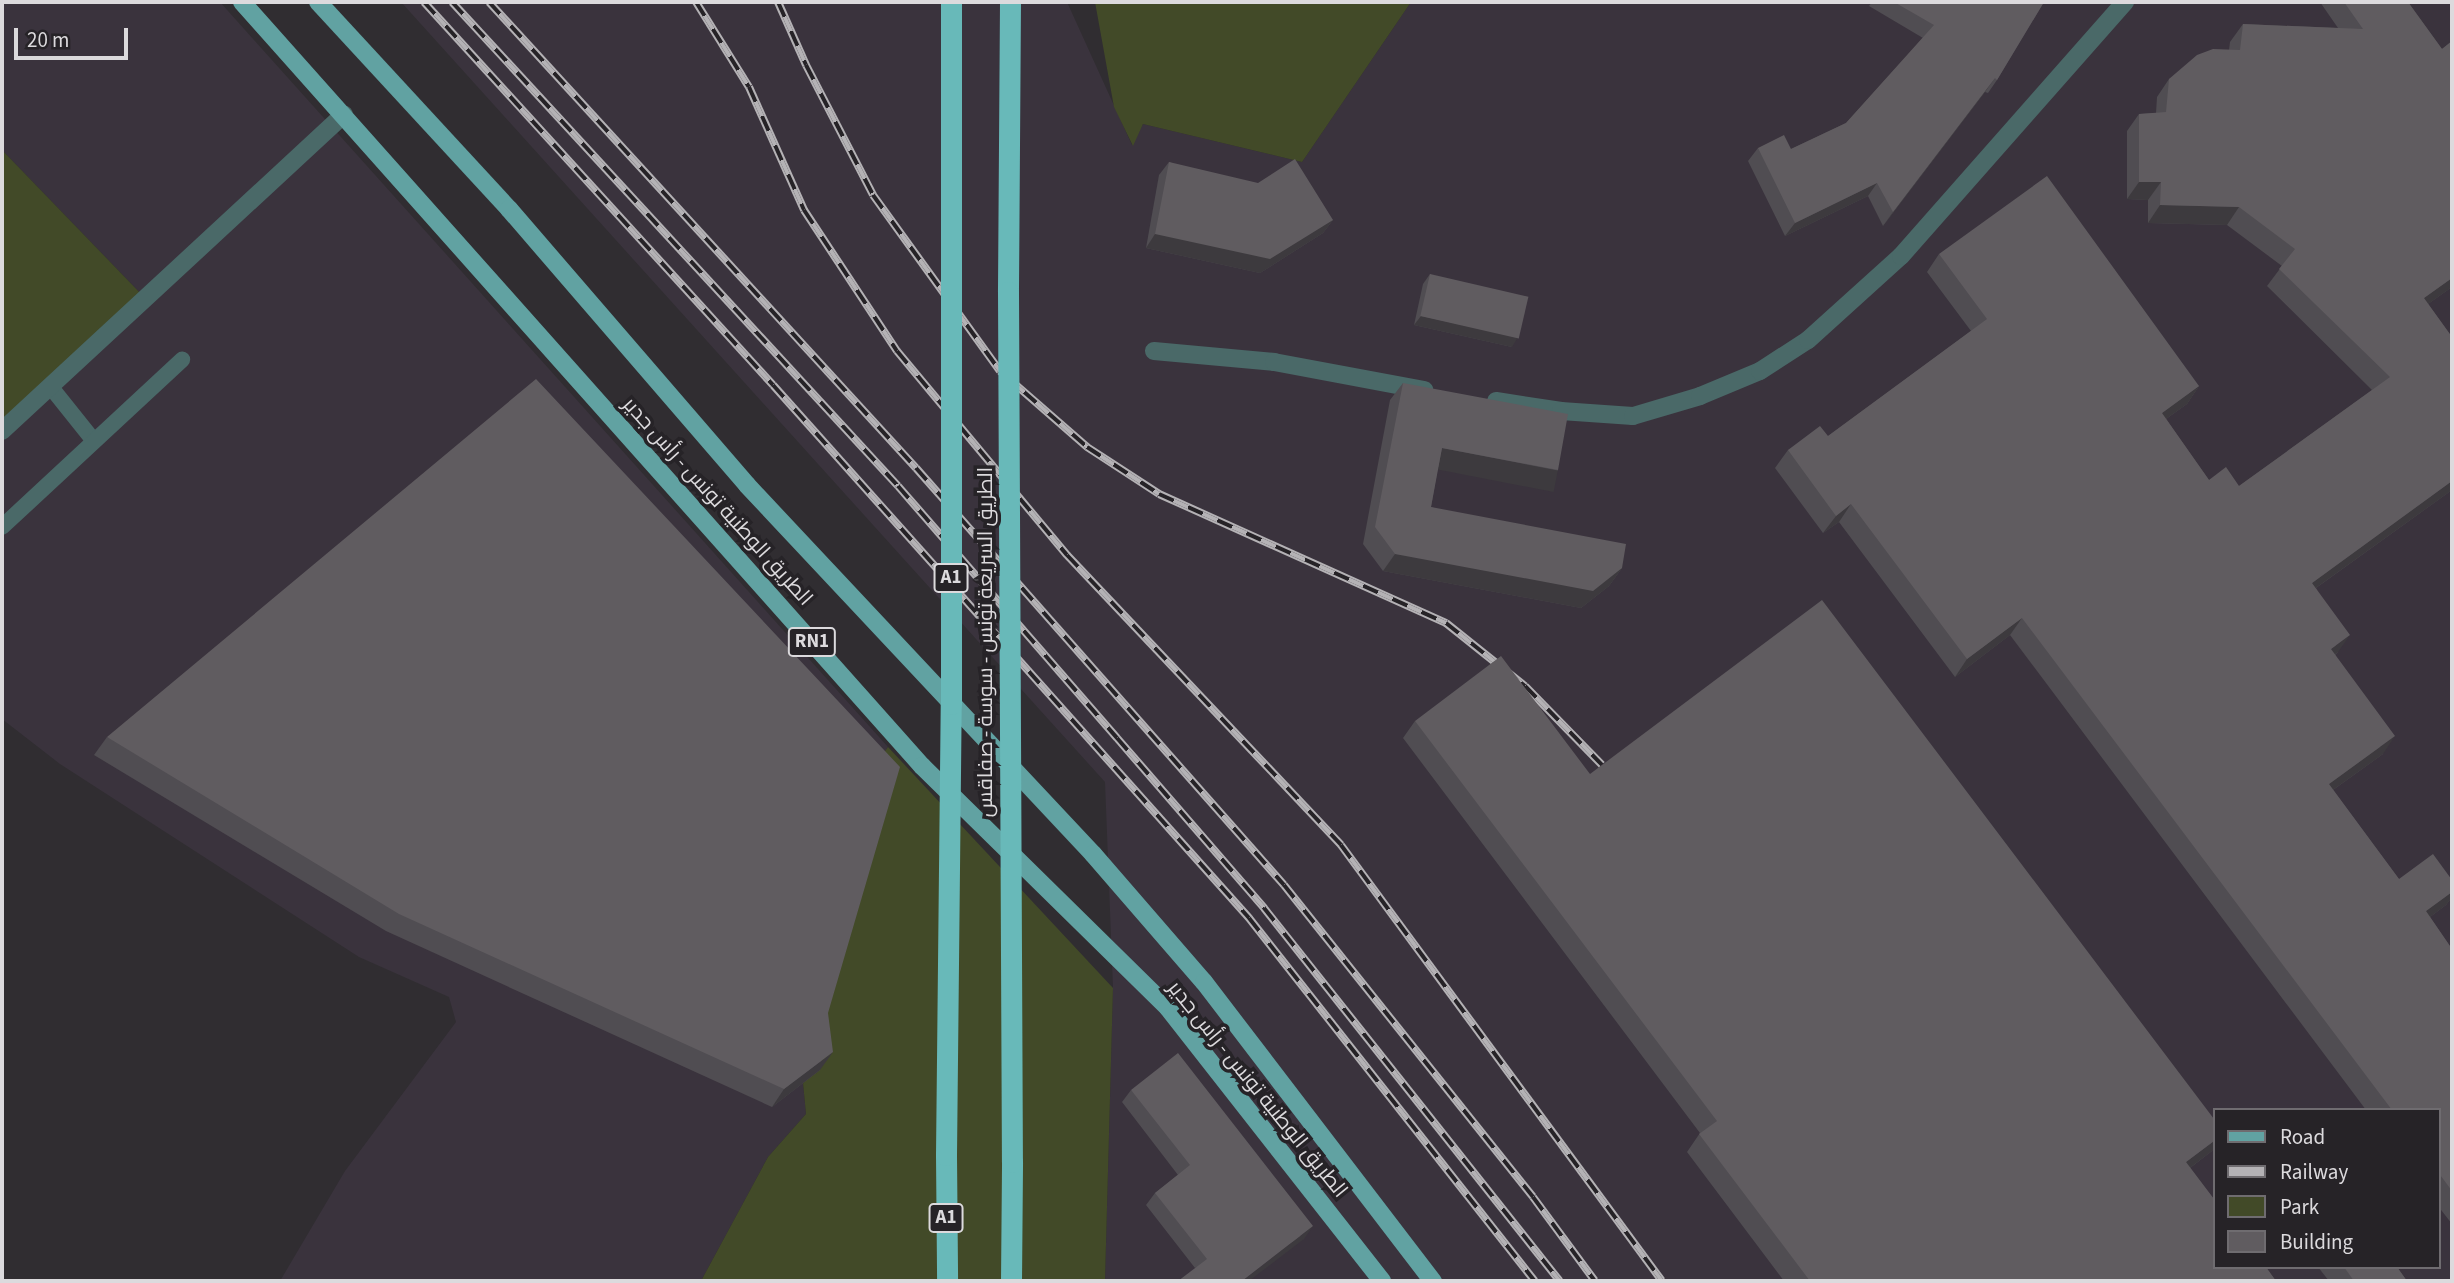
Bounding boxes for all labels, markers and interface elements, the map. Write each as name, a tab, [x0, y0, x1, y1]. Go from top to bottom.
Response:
scale bar	[18, 14, 131, 58]
text: 20 m	[27, 25, 69, 55]
street label: الطريق الوطنية تونس - رأس جدير	[618, 392, 818, 610]
street label: الطريق السريعة تونس - سوسة - صفاقس	[972, 467, 998, 817]
road number: A1	[934, 562, 968, 594]
road number: RN1	[788, 626, 836, 657]
street label: الطريق الوطنية تونس - رأس جدير	[1163, 976, 1353, 1202]
legend	[2212, 1108, 2440, 1269]
text: Road	[2280, 1122, 2325, 1152]
text: Railway	[2280, 1157, 2348, 1187]
text: Park	[2280, 1192, 2319, 1222]
road number: A1	[928, 1202, 964, 1234]
text: Building	[2280, 1227, 2353, 1257]

